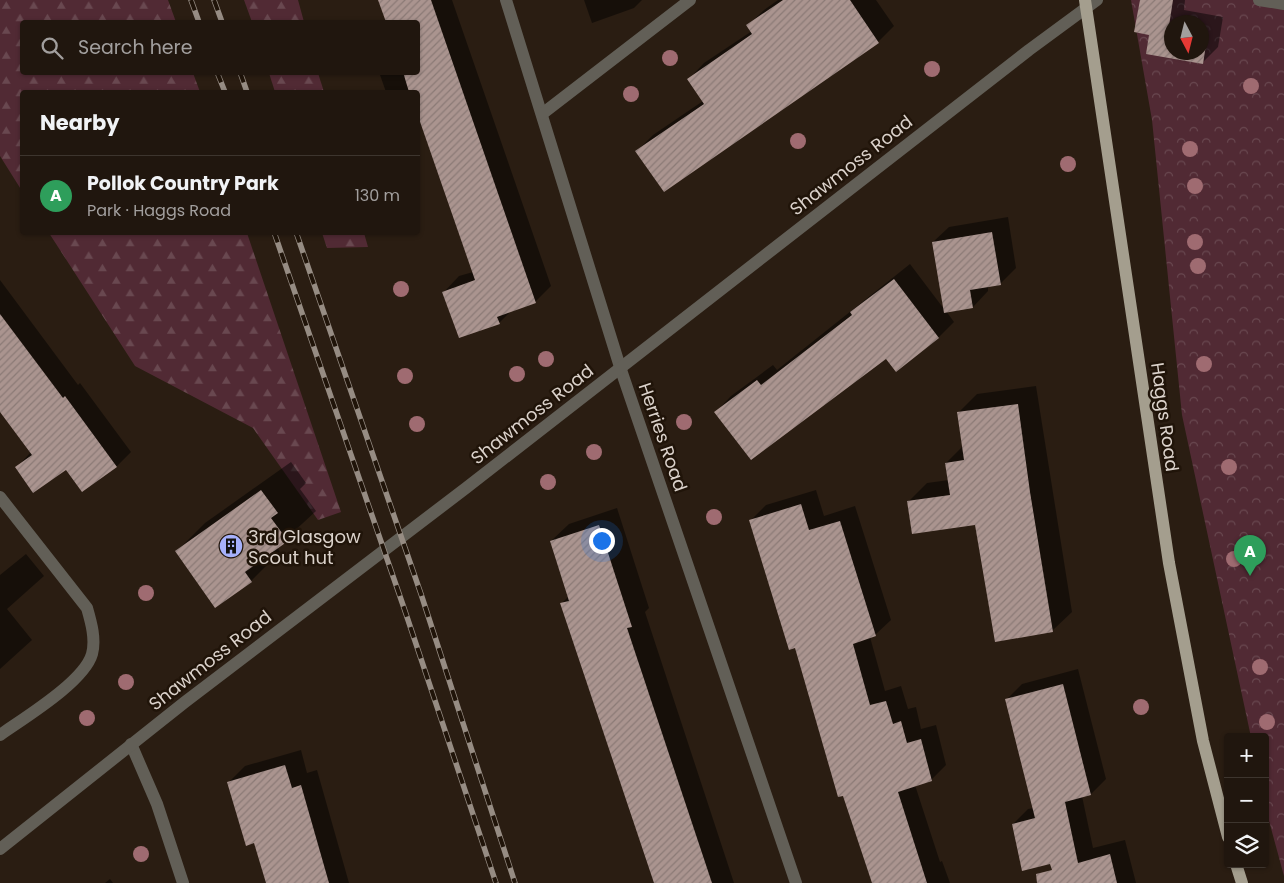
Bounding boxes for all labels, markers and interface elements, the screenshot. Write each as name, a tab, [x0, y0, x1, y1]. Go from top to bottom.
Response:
north arrow	[1164, 15, 1209, 60]
search box	[20, 20, 420, 75]
icon: search	[38, 34, 66, 62]
text: Search here	[78, 34, 192, 61]
text: Nearby	[40, 108, 120, 137]
street label: Shawmoss Road	[784, 109, 918, 221]
text: Pollok Country Park	[87, 170, 279, 197]
text: A	[50, 184, 62, 207]
text: 130 m	[355, 184, 400, 207]
text: Park · Haggs Road	[87, 199, 231, 222]
street label: Shawmoss Road	[465, 358, 599, 470]
street label: Haggs Road	[1145, 361, 1185, 473]
street label: Herries Road	[633, 379, 693, 495]
place label: 3rd Glasgow Scout hut	[248, 524, 361, 570]
your location	[589, 528, 615, 554]
building icon: 3rd Glasgow Scout hut	[218, 533, 244, 559]
pin: A	[1234, 535, 1266, 576]
street label: Shawmoss Road	[143, 604, 277, 716]
map controls	[1224, 733, 1269, 868]
button: +	[1224, 733, 1269, 778]
button: −	[1224, 778, 1269, 823]
button: layers	[1224, 823, 1269, 868]

